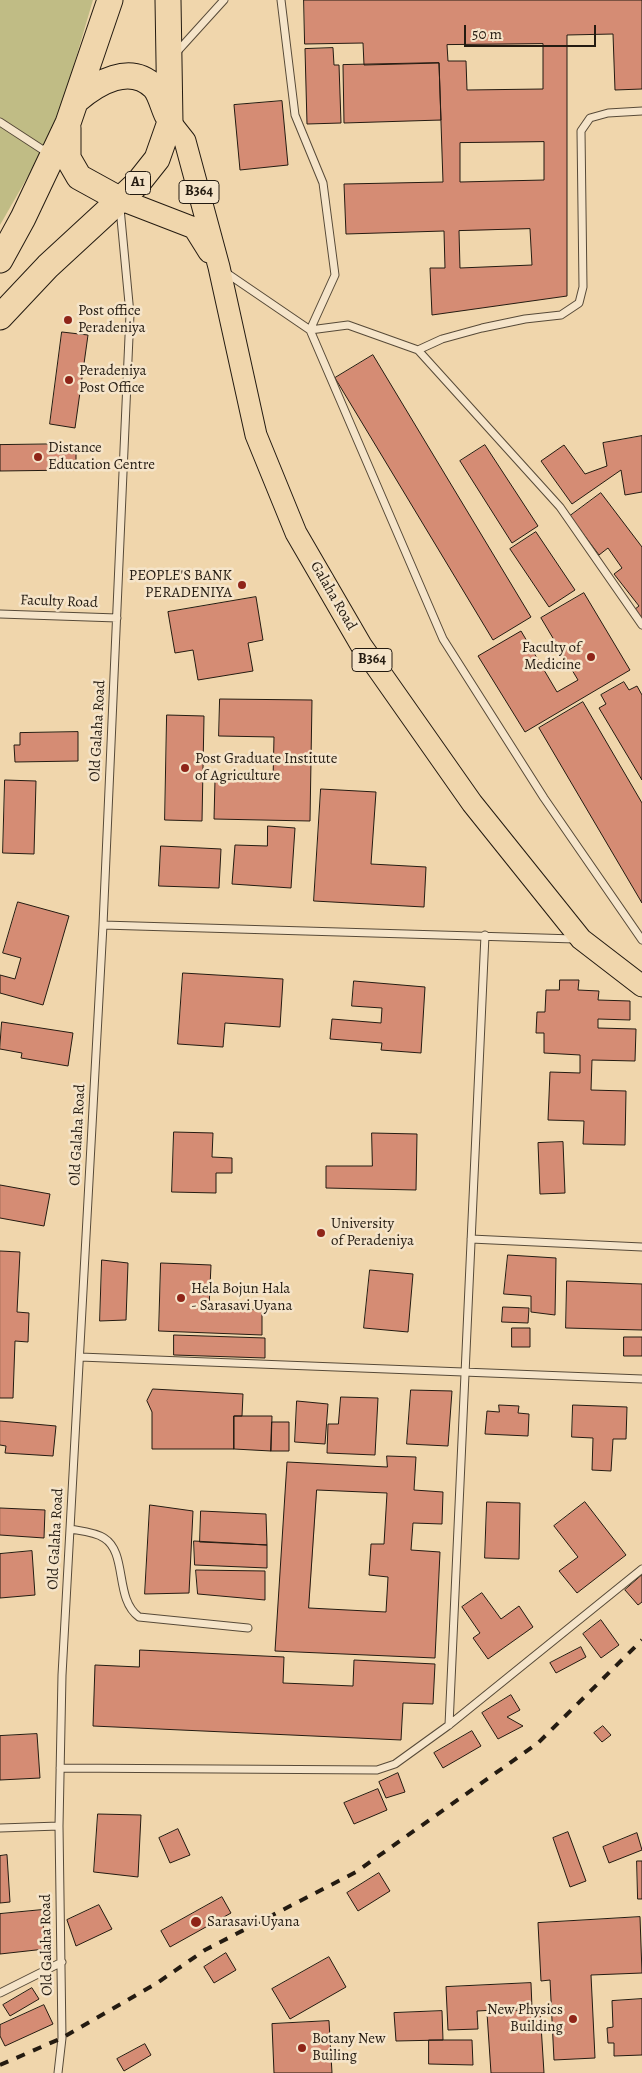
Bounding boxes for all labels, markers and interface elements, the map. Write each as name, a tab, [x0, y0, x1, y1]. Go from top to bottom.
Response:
scale bar	[467, 15, 600, 47]
text: 50 m	[472, 24, 502, 44]
road number: A1	[126, 172, 150, 194]
road number: B364	[179, 180, 219, 203]
place label: Post office Peradeniya	[78, 302, 146, 337]
marker: Post office Peradeniya	[62, 314, 74, 326]
place label: Peradeniya Post Office	[79, 362, 147, 397]
marker: Peradeniya Post Office	[63, 374, 75, 386]
place label: Distance Education Centre	[48, 439, 155, 474]
marker: Distance Education Centre	[32, 451, 44, 463]
street label: Galaha Road	[306, 558, 360, 634]
place label: PEOPLE'S BANK PERADENIYA	[129, 567, 232, 602]
marker: PEOPLE'S BANK PERADENIYA	[236, 579, 248, 591]
street label: Faculty Road	[20, 592, 98, 612]
place label: Faculty of Medicine	[522, 639, 581, 674]
road number: B364	[352, 648, 392, 672]
marker: Faculty of Medicine	[585, 651, 597, 663]
street label: Old Galaha Road	[86, 680, 110, 782]
place label: Post Graduate Institute of Agriculture	[195, 750, 338, 785]
marker: Post Graduate Institute of Agriculture	[179, 762, 191, 774]
street label: Old Galaha Road	[66, 1084, 90, 1186]
place label: University of Peradeniya	[331, 1215, 414, 1250]
marker: University of Peradeniya	[315, 1227, 327, 1239]
place label: Hela Bojun Hala - Sarasavi Uyana	[191, 1280, 292, 1315]
marker: Hela Bojun Hala - Sarasavi Uyana	[175, 1292, 187, 1304]
street label: Old Galaha Road	[44, 1488, 68, 1590]
street label: Old Galaha Road	[37, 1894, 57, 1996]
place label: Sarasavi Uyana	[207, 1913, 300, 1931]
marker: Sarasavi Uyana	[189, 1915, 203, 1929]
place label: New Physics Building	[487, 2001, 563, 2036]
marker: New Physics Building	[567, 2013, 579, 2025]
place label: Botany New Builing	[312, 2030, 386, 2065]
marker: Botany New Builing	[296, 2042, 308, 2054]

